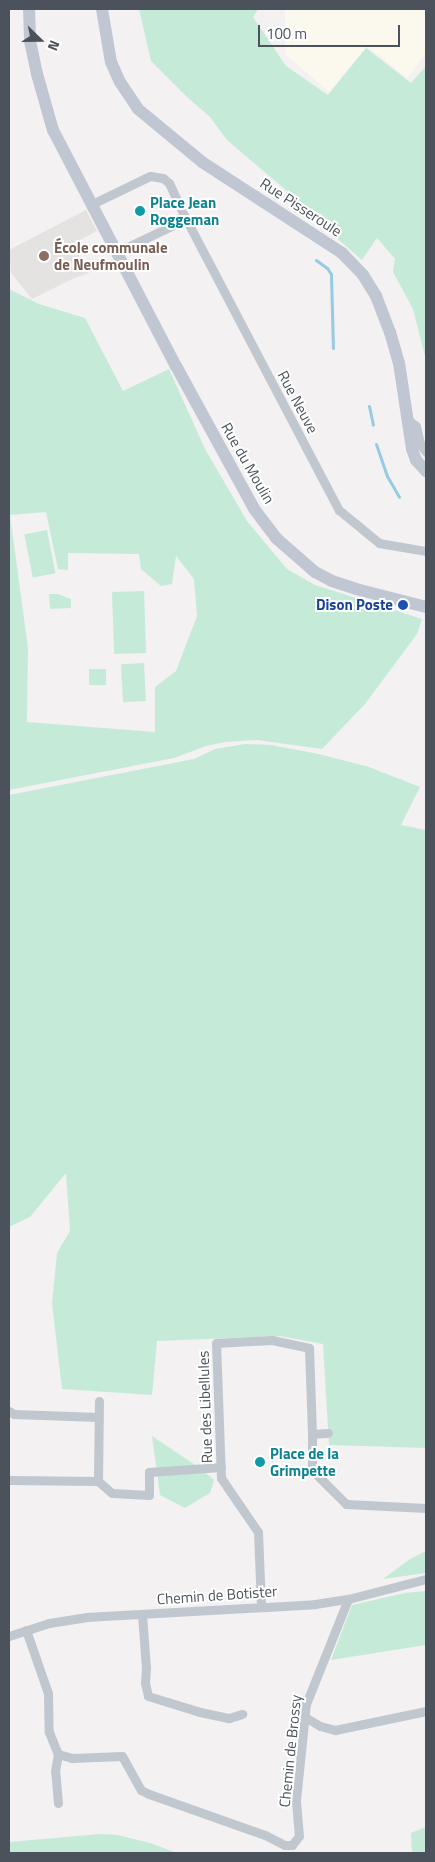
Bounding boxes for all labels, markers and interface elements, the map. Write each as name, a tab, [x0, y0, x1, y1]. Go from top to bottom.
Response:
north arrow	[15, 15, 65, 65]
scale bar	[260, 15, 402, 47]
text: 100 m	[266, 22, 307, 45]
text: N	[43, 37, 66, 54]
street label: Rue Pisseroule	[257, 174, 345, 240]
place label: Place Jean Roggeman	[150, 193, 219, 228]
marker: Place Jean Roggeman	[134, 205, 146, 217]
place label: École communale de Neufmoulin	[54, 238, 168, 273]
marker: École communale de Neufmoulin	[38, 250, 50, 262]
street label: Rue Neuve	[274, 368, 322, 436]
street label: Rue du Moulin	[218, 419, 278, 507]
place label: Dison Poste	[316, 596, 393, 614]
marker: Dison Poste	[397, 599, 409, 611]
street label: Rue des Libellules	[194, 1350, 216, 1464]
place label: Place de la Grimpette	[270, 1444, 339, 1479]
marker: Place de la Grimpette	[254, 1456, 266, 1468]
street label: Chemin de Botister	[156, 1582, 278, 1608]
street label: Chemin de Brossy	[275, 1694, 305, 1808]

